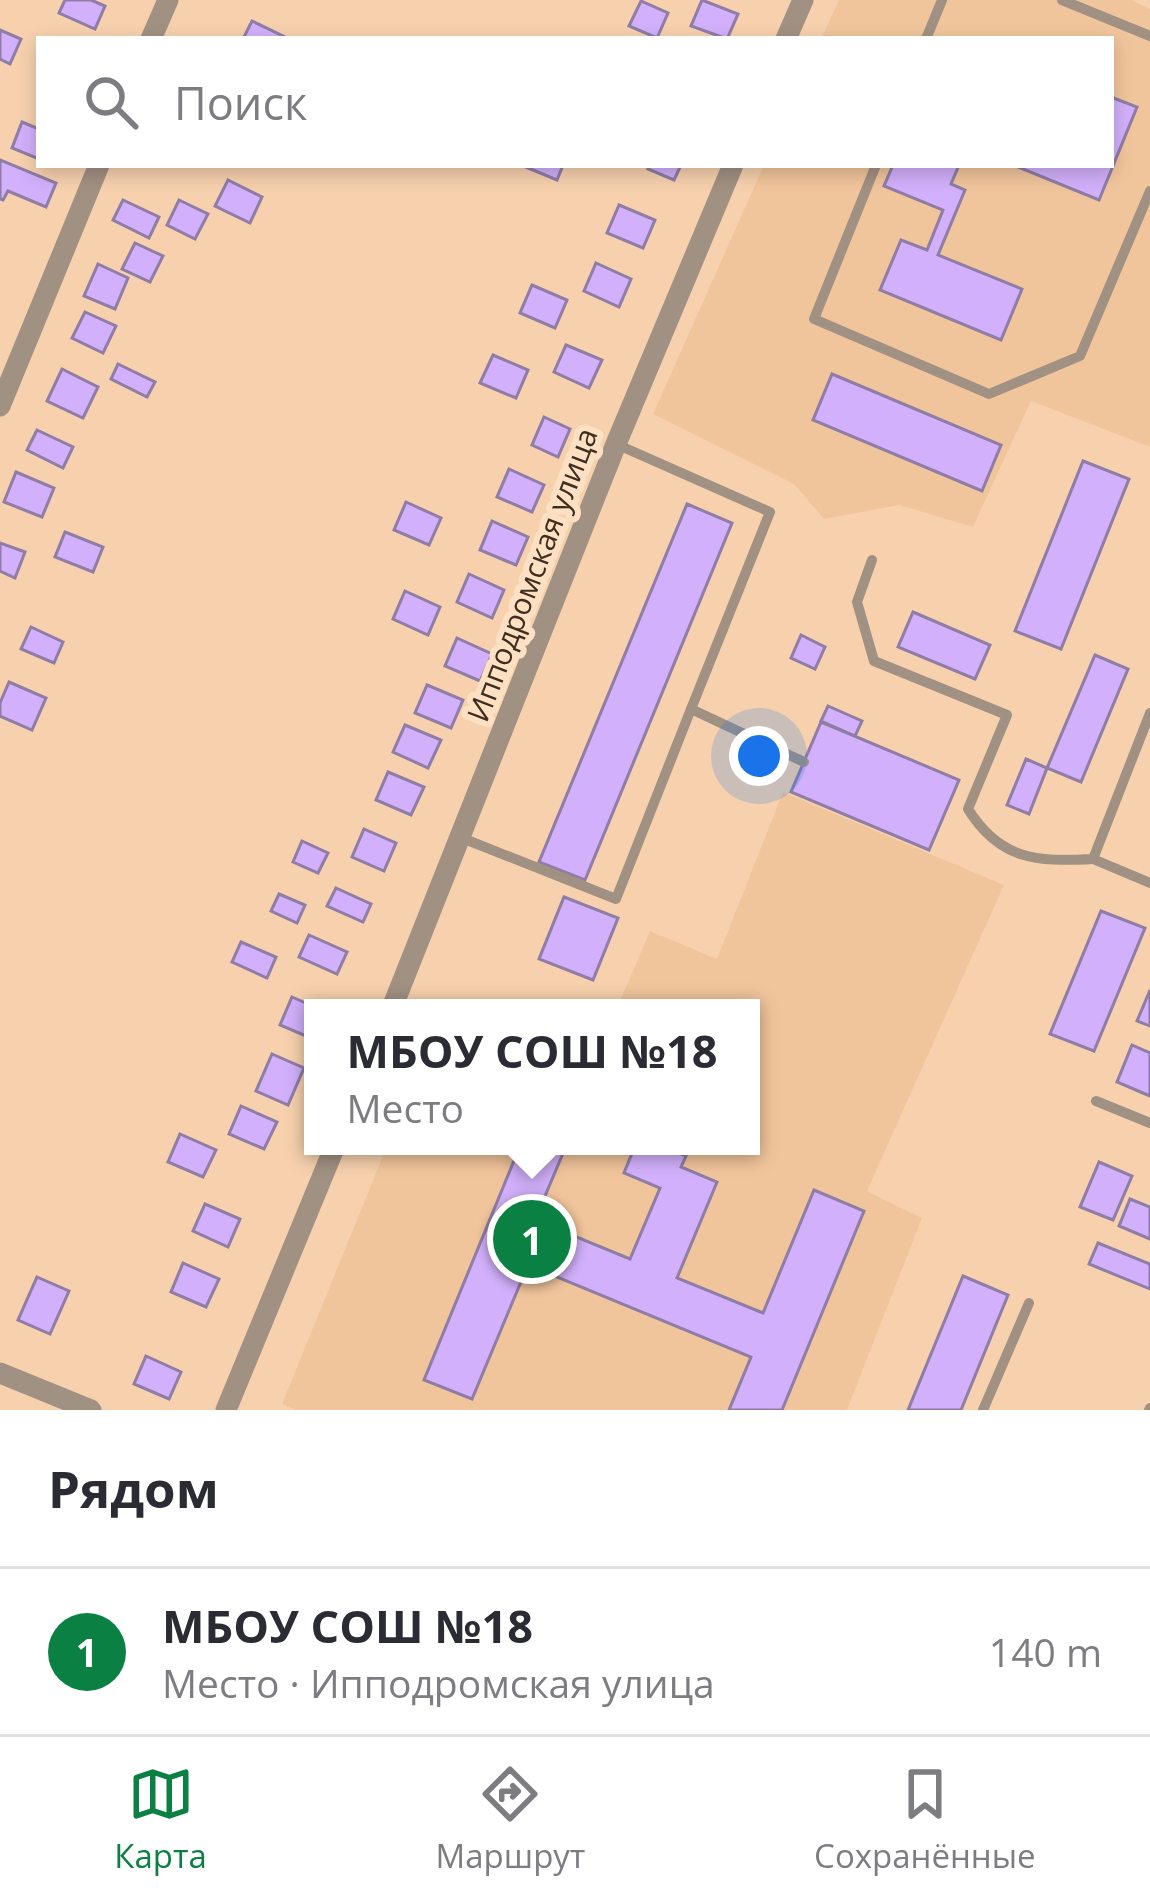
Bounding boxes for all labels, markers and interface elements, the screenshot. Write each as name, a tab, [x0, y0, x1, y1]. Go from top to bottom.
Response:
search box	[36, 36, 1114, 168]
icon: search	[78, 69, 144, 135]
text: Поиск	[174, 72, 307, 133]
street label: Ипподромская улица	[457, 422, 607, 727]
your location	[729, 726, 789, 786]
popup	[304, 999, 760, 1155]
text: МБОУ СОШ №18	[347, 1020, 717, 1081]
text: Место	[347, 1081, 464, 1134]
pin: 1	[493, 1194, 571, 1284]
text: Рядом	[48, 1453, 219, 1523]
text: МБОУ СОШ №18	[162, 1595, 533, 1656]
text: 1	[76, 1625, 98, 1678]
text: 140 m	[989, 1625, 1102, 1678]
text: Место · Ипподромская улица	[162, 1656, 715, 1709]
tab: Карта	[114, 1761, 207, 1878]
tab: Маршрут	[436, 1761, 585, 1878]
tab: Сохранённые	[814, 1761, 1036, 1878]

